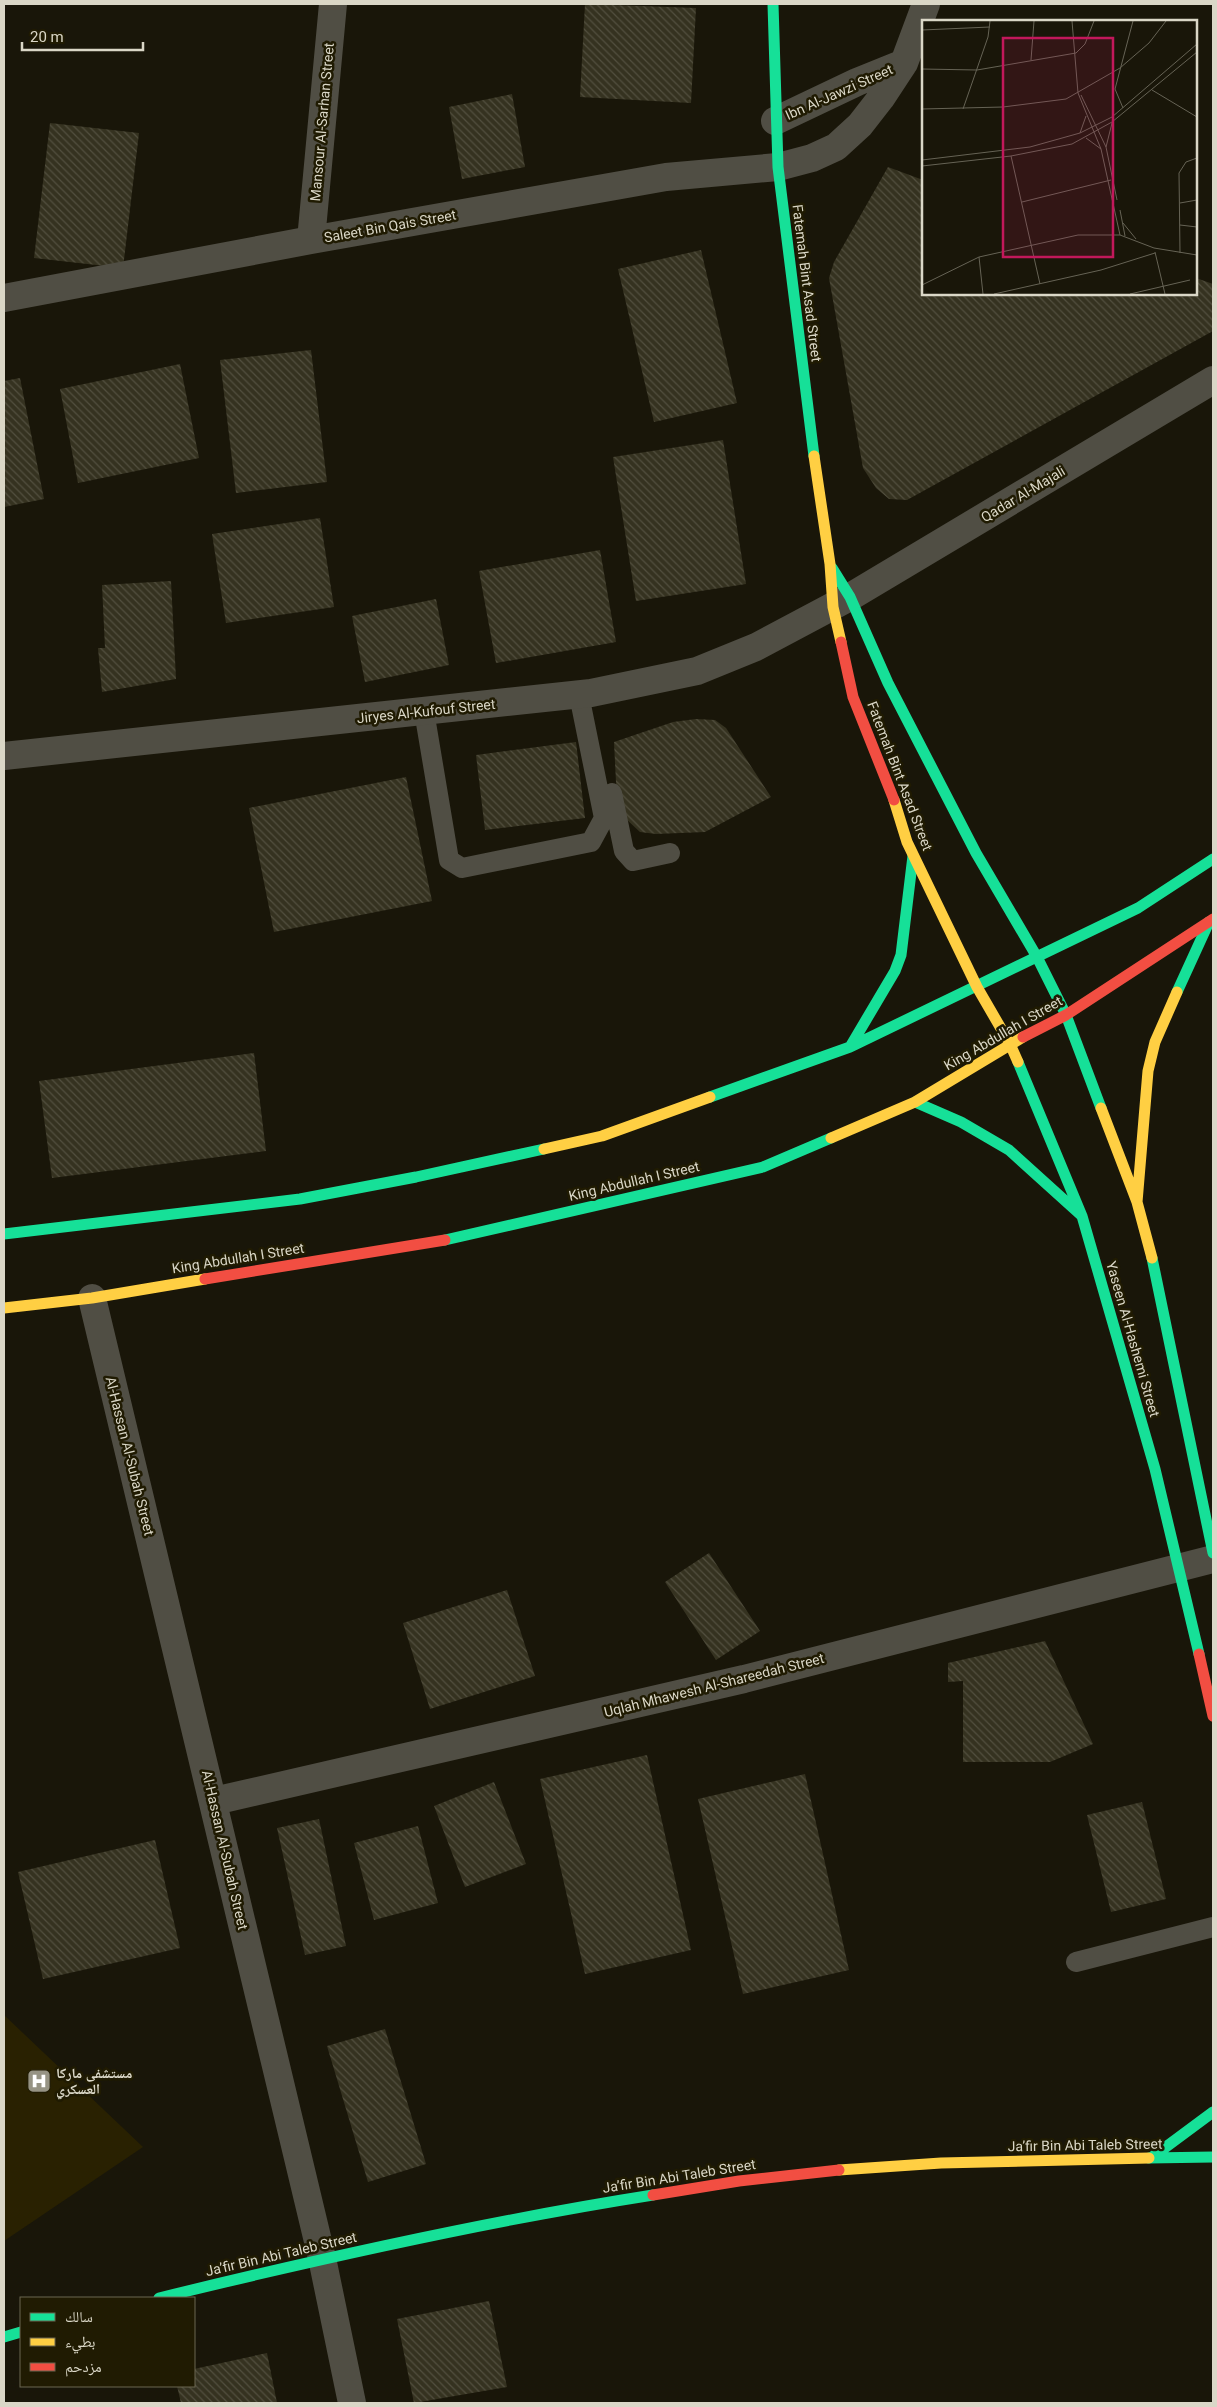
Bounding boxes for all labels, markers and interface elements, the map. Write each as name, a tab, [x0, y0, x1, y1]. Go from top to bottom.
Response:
scale bar	[22, 20, 144, 52]
inset map	[922, 20, 1197, 295]
text: 20 m	[30, 28, 64, 46]
street label: Mansour Al-Sarhan Street	[307, 42, 337, 202]
street label: Ibn Al-Jawzi Street	[783, 61, 896, 123]
street label: Fatemah Bint Asad Street	[789, 203, 825, 363]
street label: Saleet Bin Qais Street	[323, 206, 458, 246]
street label: Qadar Al-Majali	[978, 463, 1068, 525]
street label: Jiryes Al-Kufouf Street	[356, 696, 496, 726]
street label: Fatemah Bint Asad Street	[864, 699, 936, 853]
street label: King Abdullah I Street	[941, 992, 1065, 1073]
street label: King Abdullah I Street	[567, 1158, 701, 1204]
street label: King Abdullah I Street	[171, 1240, 306, 1276]
street label: Yaseen Al-Hashemi Street	[1103, 1259, 1163, 1419]
street label: Al-Hassan Al-Subah Street	[102, 1375, 158, 1538]
street label: Uqlah Mhawesh Al-Shareedah Street	[602, 1650, 826, 1720]
street label: Al-Hassan Al-Subah Street	[199, 1769, 251, 1932]
place label: مستشفى ماركا العسكري	[56, 2065, 132, 2100]
hospital icon: مستشفى ماركا العسكري	[26, 2068, 52, 2094]
street label: Ja’fir Bin Abi Taleb Street	[1007, 2136, 1163, 2154]
street label: Ja’fir Bin Abi Taleb Street	[601, 2156, 757, 2196]
street label: Ja’fir Bin Abi Taleb Street	[204, 2229, 359, 2279]
legend	[20, 2297, 195, 2387]
text: سالك	[65, 2308, 93, 2326]
text: بطيء	[65, 2333, 95, 2354]
text: مزدحم	[65, 2358, 102, 2377]

